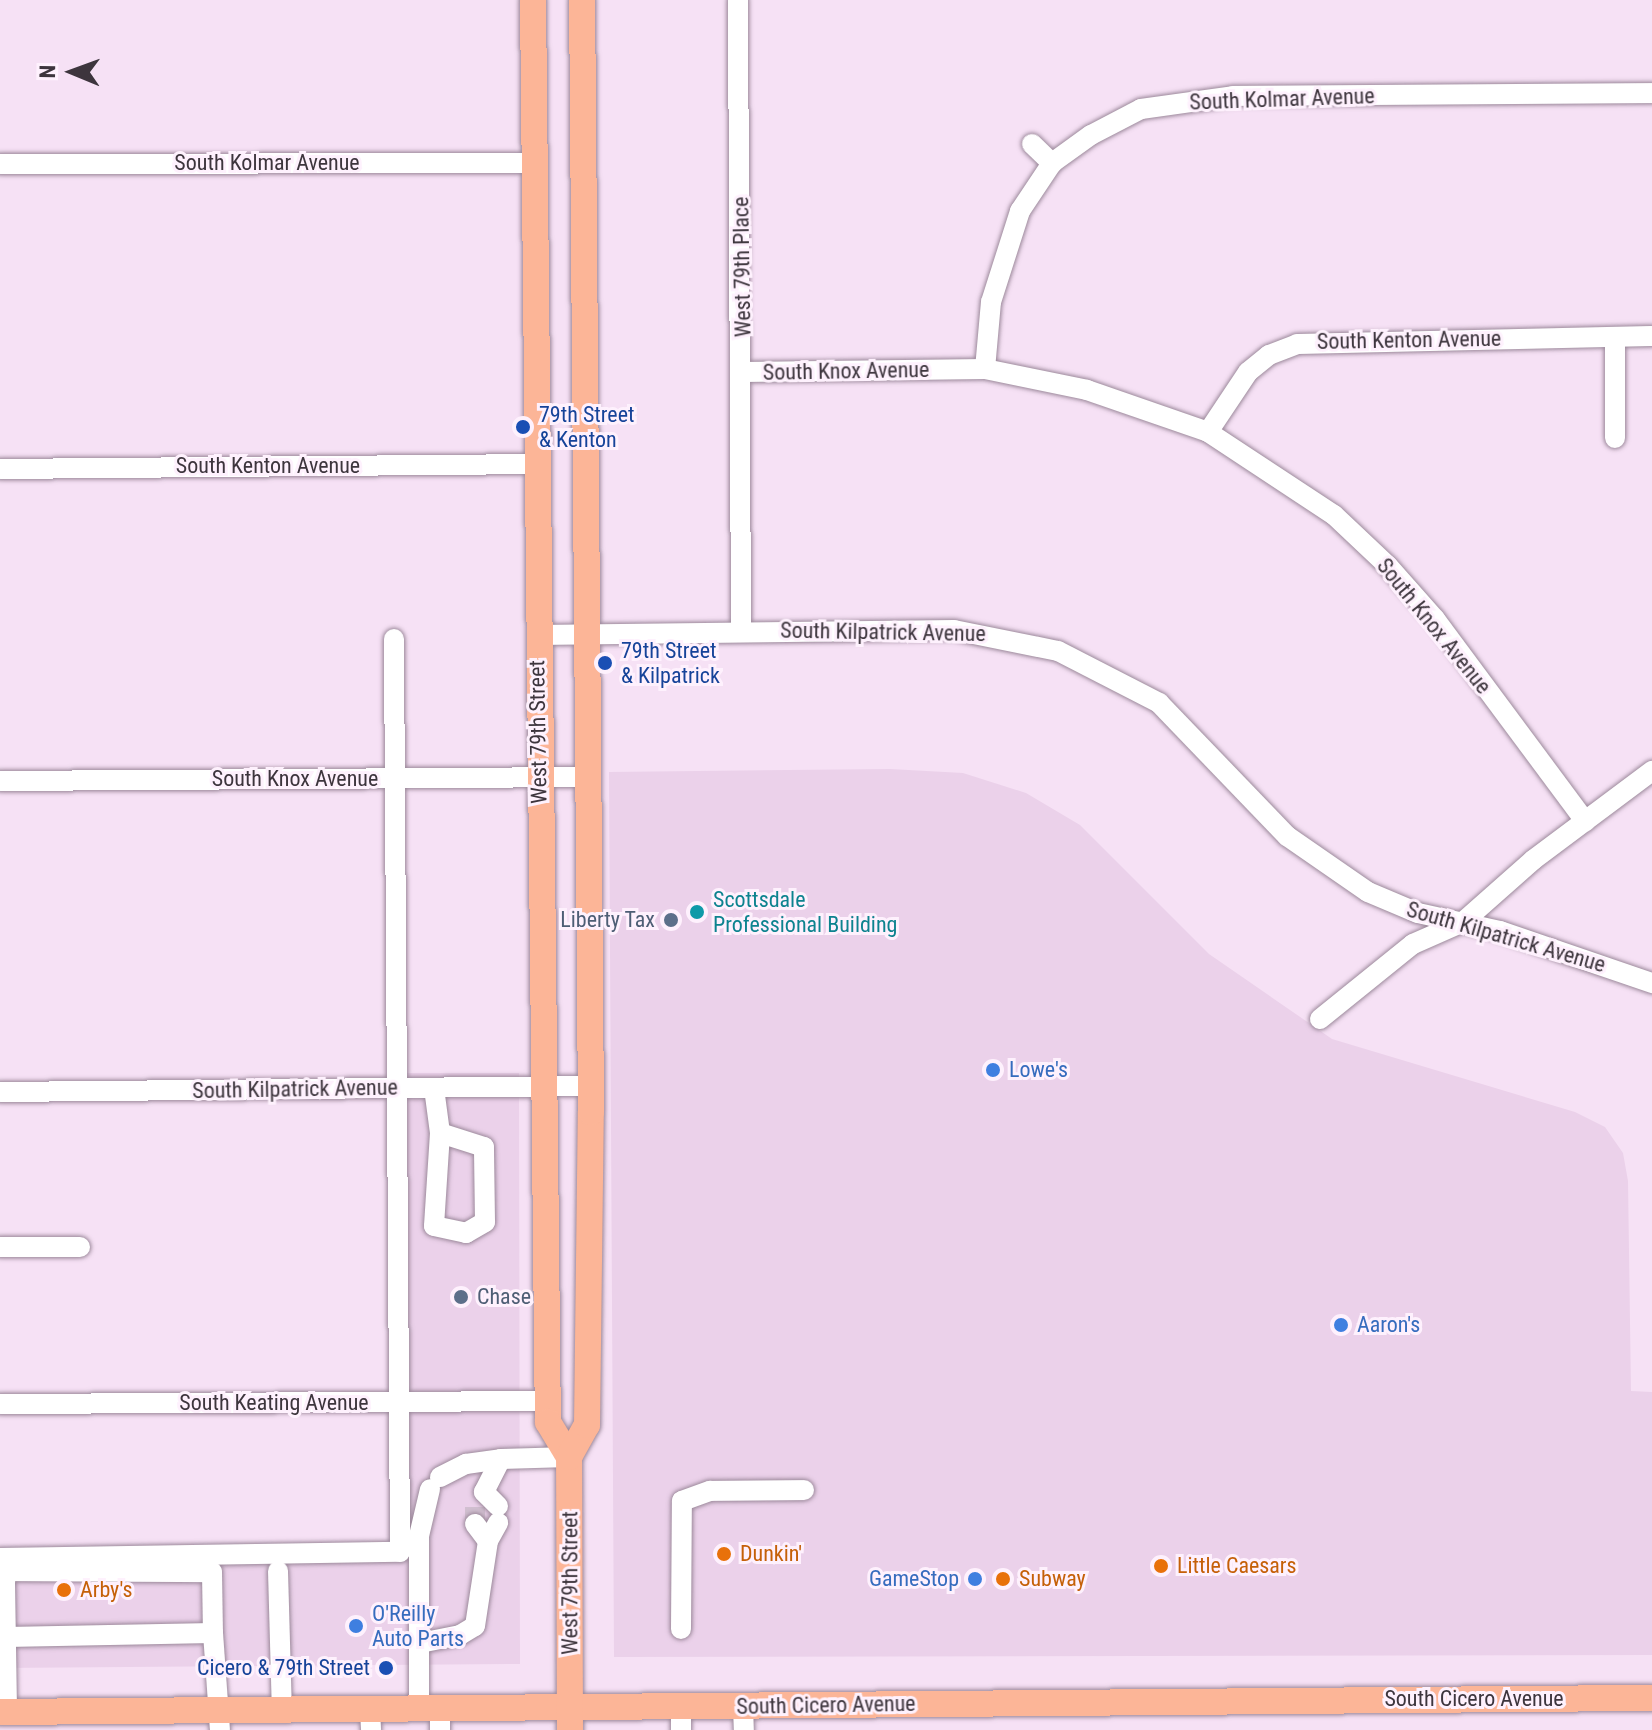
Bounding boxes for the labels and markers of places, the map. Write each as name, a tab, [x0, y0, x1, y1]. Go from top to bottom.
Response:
place label: 79th Street & Kenton	[539, 401, 634, 452]
marker: 79th Street & Kenton	[514, 418, 532, 436]
place label: 79th Street & Kilpatrick	[621, 637, 720, 688]
marker: 79th Street & Kilpatrick	[596, 654, 614, 672]
place label: Scottsdale Professional Building	[713, 886, 897, 938]
marker: Scottsdale Professional Building	[688, 903, 706, 921]
place label: Liberty Tax	[560, 907, 655, 933]
marker: Liberty Tax	[662, 911, 680, 929]
place label: Lowe's	[1009, 1057, 1068, 1083]
marker: Lowe's	[984, 1061, 1002, 1079]
place label: Chase	[477, 1284, 531, 1310]
marker: Chase	[452, 1288, 470, 1306]
place label: Aaron's	[1357, 1312, 1420, 1338]
marker: Aaron's	[1332, 1316, 1350, 1334]
place label: Dunkin'	[740, 1541, 802, 1567]
marker: Dunkin'	[715, 1545, 733, 1563]
place label: Little Caesars	[1177, 1553, 1297, 1579]
marker: Little Caesars	[1152, 1557, 1170, 1575]
place label: GameStop	[869, 1566, 959, 1592]
place label: Subway	[1019, 1566, 1086, 1592]
marker: GameStop	[966, 1570, 984, 1588]
marker: Subway	[994, 1570, 1012, 1588]
place label: Arby's	[80, 1577, 132, 1603]
marker: Arby's	[55, 1581, 73, 1599]
place label: O'Reilly Auto Parts	[372, 1600, 464, 1652]
marker: O'Reilly Auto Parts	[347, 1617, 365, 1635]
place label: Cicero & 79th Street	[197, 1655, 370, 1681]
marker: Cicero & 79th Street	[377, 1659, 395, 1677]

